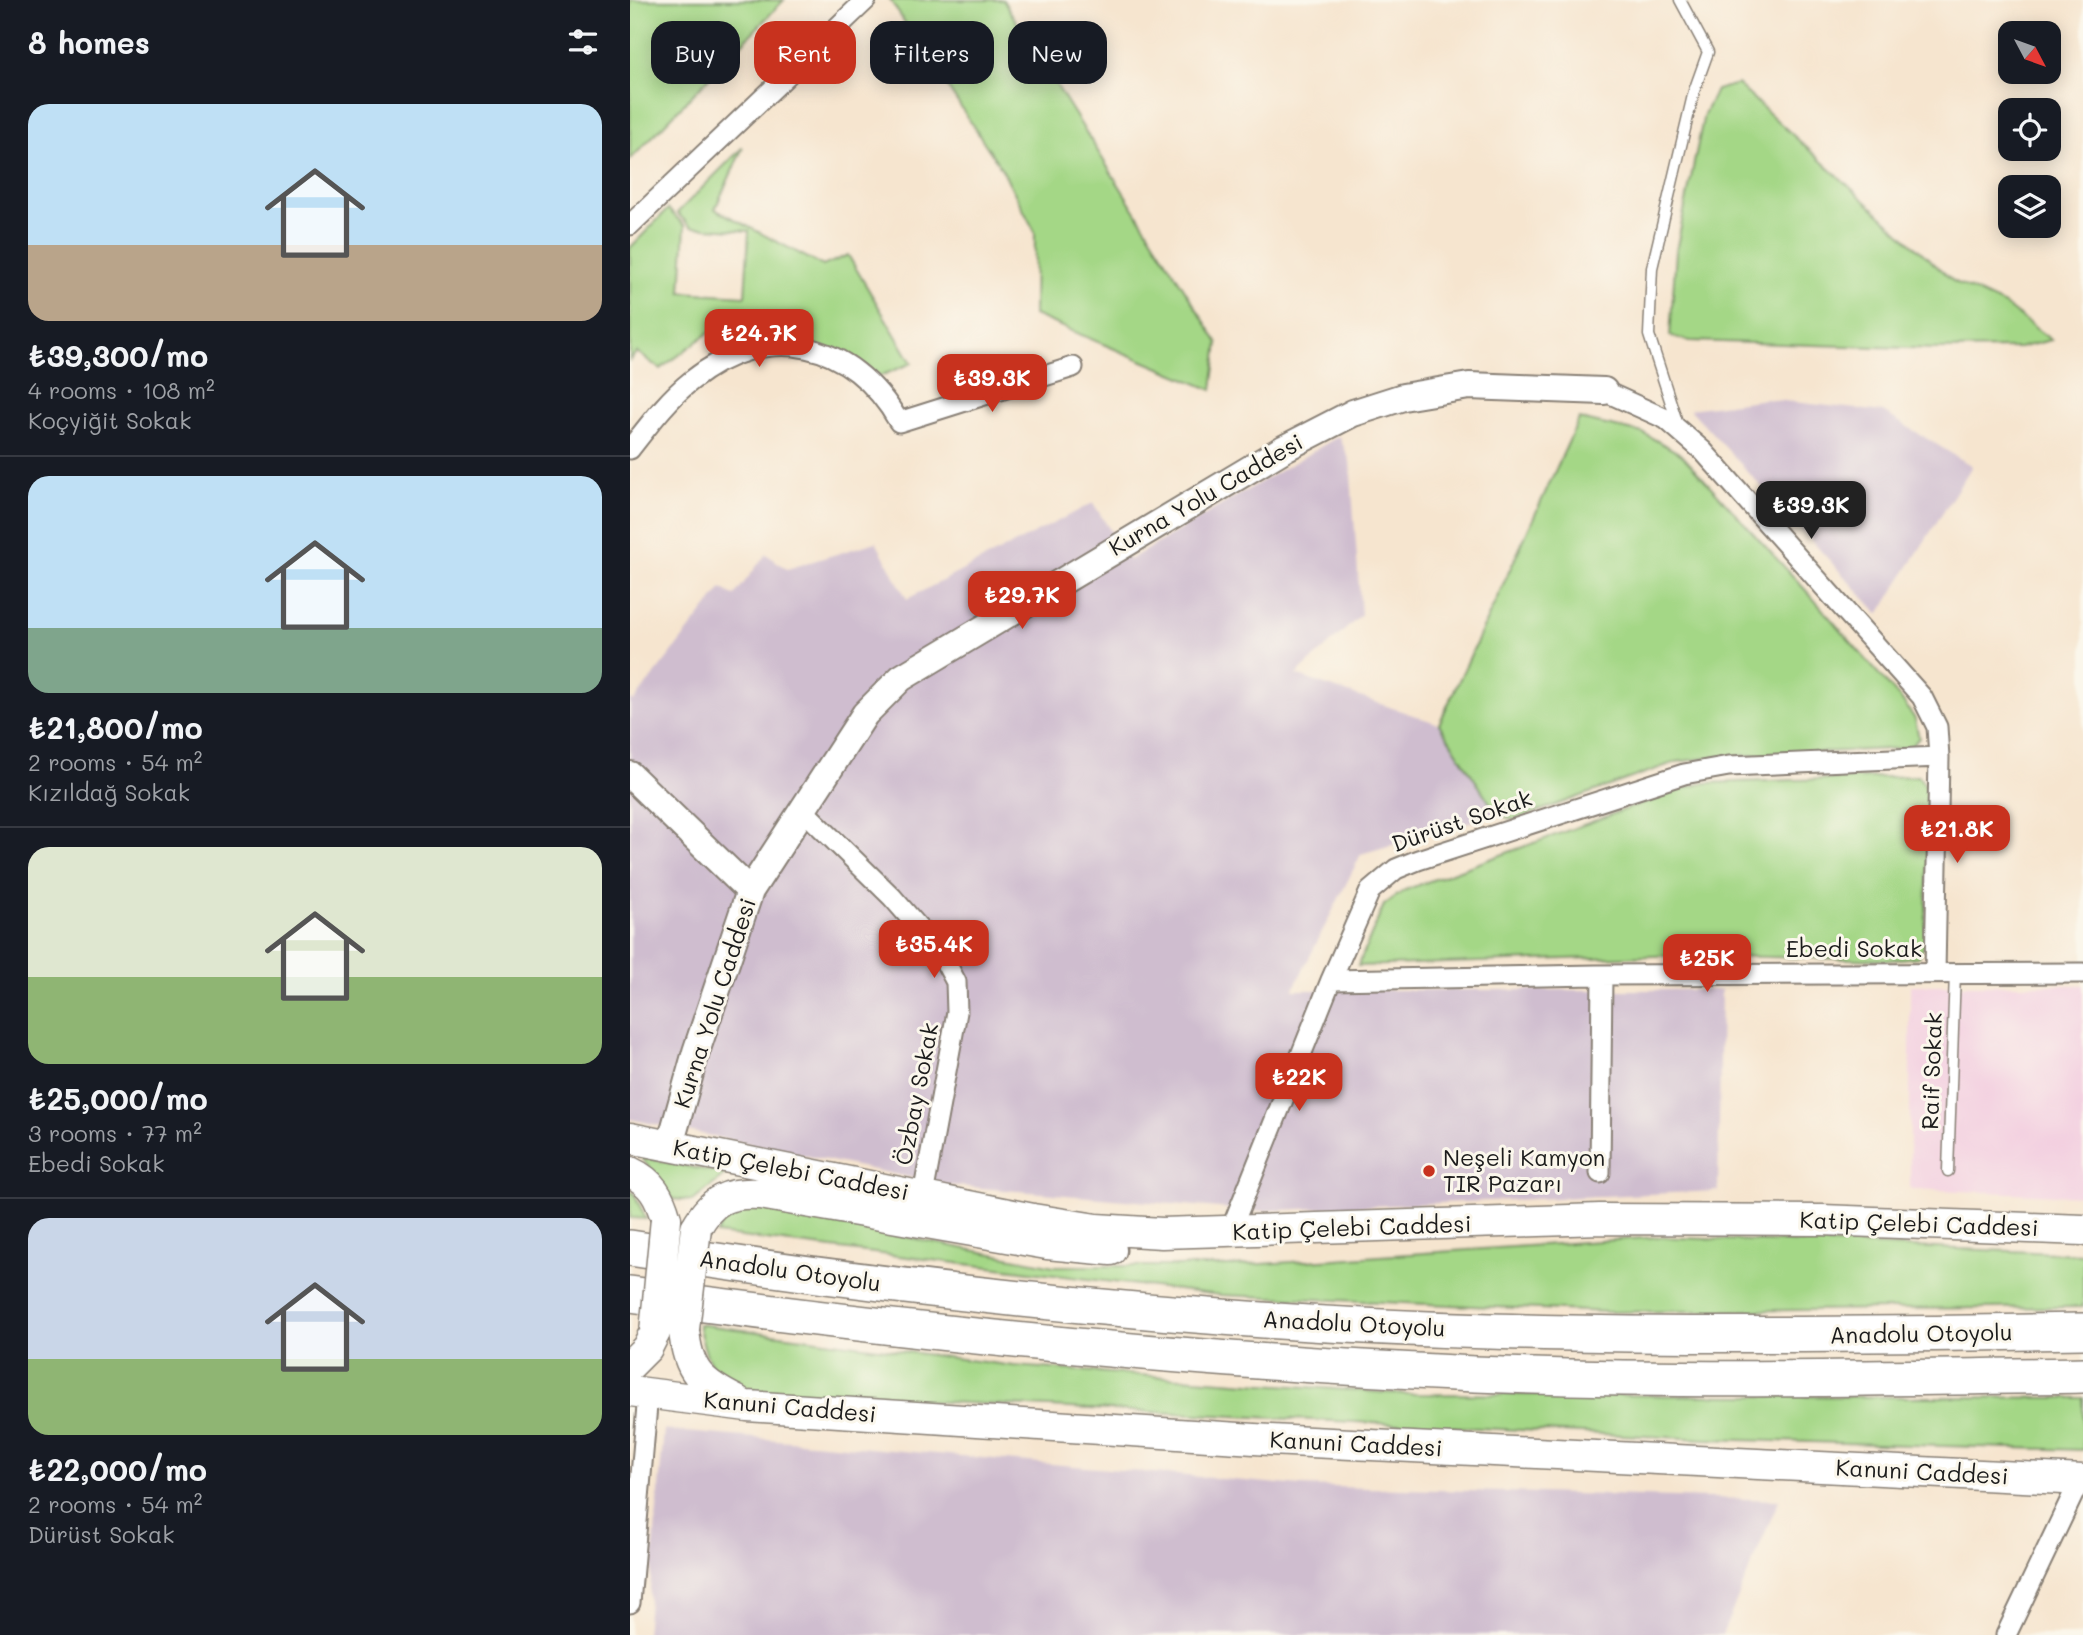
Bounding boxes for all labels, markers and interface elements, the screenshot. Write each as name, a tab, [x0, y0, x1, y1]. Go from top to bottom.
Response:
chip: Buy	[651, 21, 740, 84]
chip: Rent	[754, 21, 856, 84]
chip: Filters	[870, 21, 994, 84]
chip: New	[1008, 21, 1107, 84]
north arrow	[1998, 21, 2062, 84]
map controls	[1998, 21, 2061, 238]
text: 8 homes	[28, 22, 150, 62]
icon: filters	[564, 23, 602, 61]
button: locate	[1998, 98, 2061, 161]
icon: home	[252, 150, 378, 276]
button: layers	[1998, 175, 2061, 238]
pin: ₺24.7K	[702, 310, 816, 369]
text: ₺24.7K	[721, 317, 797, 347]
text: ₺39,300/mo	[28, 335, 208, 375]
pin: ₺39.3K	[935, 354, 1049, 414]
text: ₺39.3K	[953, 362, 1031, 392]
text: 4 rooms · 108 m²	[28, 375, 215, 405]
text: Koçyiğit Sokak	[28, 405, 191, 435]
street label: Kurna Yolu Caddesi	[1103, 426, 1308, 562]
pin: ₺39.3K	[1754, 482, 1868, 541]
text: ₺39.3K	[1772, 489, 1850, 519]
icon: home	[252, 522, 378, 648]
pin: ₺29.7K	[965, 572, 1079, 631]
text: ₺29.7K	[984, 579, 1060, 609]
text: ₺21,800/mo	[28, 707, 203, 747]
text: 2 rooms · 54 m²	[28, 747, 203, 777]
text: Kızıldağ Sokak	[28, 777, 190, 807]
street label: Dürüst Sokak	[1388, 782, 1536, 858]
pin: ₺21.8K	[1900, 806, 2014, 865]
text: ₺21.8K	[1920, 813, 1994, 843]
icon: home	[252, 893, 378, 1019]
street label: Kurna Yolu Caddesi	[666, 894, 762, 1112]
pin: ₺35.4K	[877, 920, 991, 980]
text: ₺35.4K	[895, 928, 973, 958]
street label: Ebedi Sokak	[1786, 933, 1922, 963]
pin: ₺25K	[1666, 934, 1748, 994]
text: ₺25K	[1679, 942, 1735, 972]
street label: Raif Sokak	[1914, 1012, 1948, 1130]
street label: Özbay Sokak	[887, 1020, 945, 1168]
pin: ₺22K	[1258, 1054, 1340, 1113]
text: ₺22K	[1271, 1061, 1327, 1091]
text: ₺25,000/mo	[28, 1078, 208, 1118]
text: 3 rooms · 77 m²	[28, 1118, 202, 1148]
street label: Katip Çelebi Caddesi	[671, 1131, 911, 1207]
place label: Neşeli Kamyon TIR Pazarı	[1443, 1142, 1605, 1198]
text: Ebedi Sokak	[28, 1148, 164, 1178]
marker: Neşeli Kamyon TIR Pazarı	[1421, 1163, 1437, 1179]
street label: Katip Çelebi Caddesi	[1799, 1204, 2039, 1242]
street label: Katip Çelebi Caddesi	[1232, 1208, 1472, 1246]
street label: Anadolu Otoyolu	[697, 1242, 883, 1298]
icon: home	[252, 1264, 378, 1390]
street label: Anadolu Otoyolu	[1262, 1303, 1446, 1343]
street label: Anadolu Otoyolu	[1829, 1316, 2013, 1350]
street label: Kanuni Caddesi	[703, 1384, 878, 1428]
street label: Kanuni Caddesi	[1269, 1423, 1443, 1463]
text: ₺22,000/mo	[28, 1449, 207, 1489]
street label: Kanuni Caddesi	[1835, 1451, 2009, 1491]
text: 2 rooms · 54 m²	[28, 1489, 203, 1519]
text: Dürüst Sokak	[28, 1519, 175, 1549]

